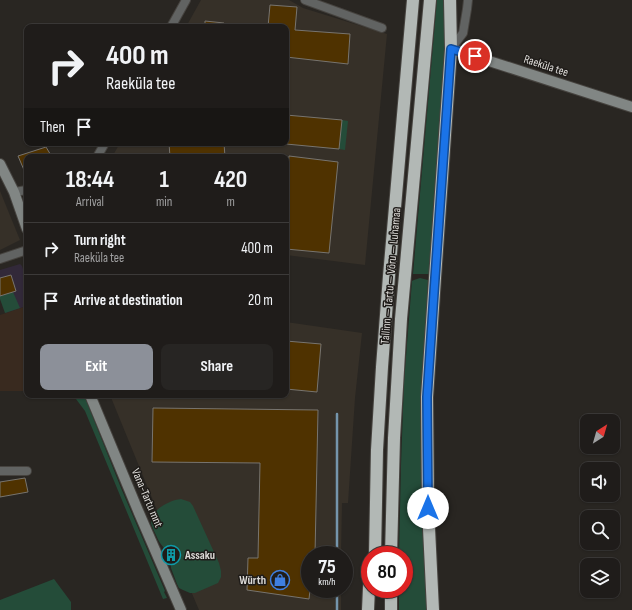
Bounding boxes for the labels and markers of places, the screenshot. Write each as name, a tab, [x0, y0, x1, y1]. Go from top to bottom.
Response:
pin	[458, 39, 492, 73]
building icon: Assaku	[160, 544, 182, 566]
place label: Assaku	[184, 548, 215, 563]
shop icon: Würth	[269, 569, 291, 591]
place label: Würth	[239, 573, 266, 588]

